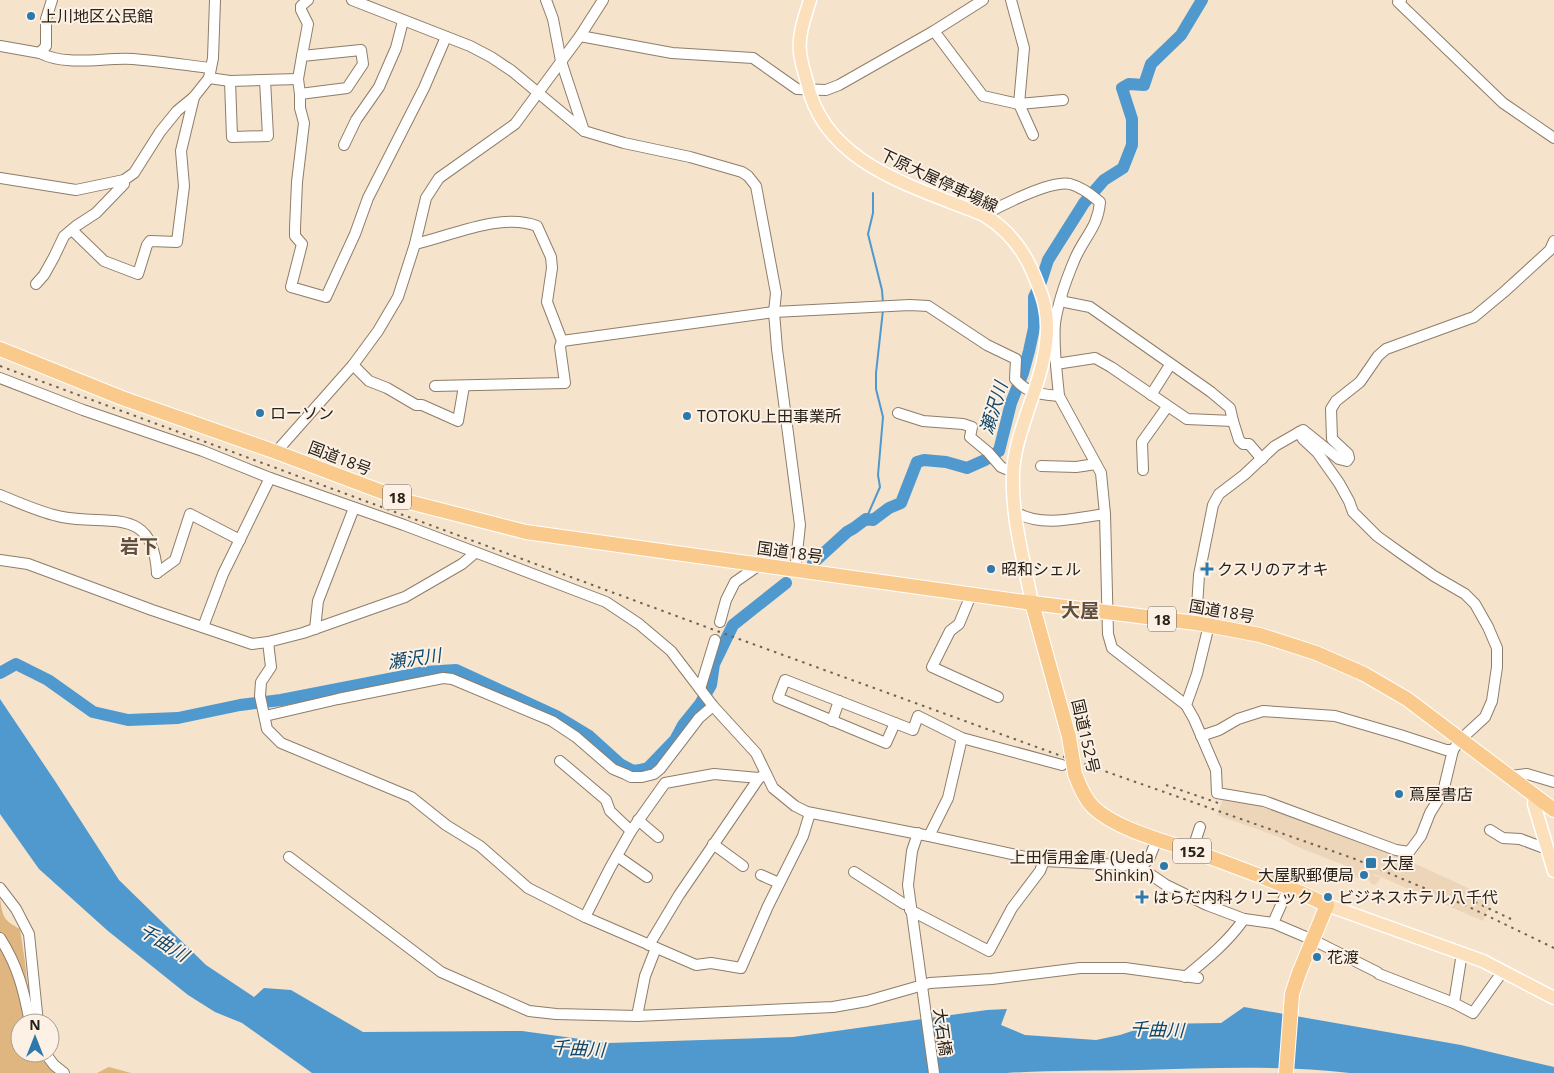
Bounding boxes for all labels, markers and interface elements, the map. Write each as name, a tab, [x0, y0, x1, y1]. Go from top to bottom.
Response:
place label: 上川地区公民館	[41, 5, 153, 27]
marker: 上川地区公民館	[25, 10, 37, 22]
street label: 下原大屋停車場線	[876, 143, 1002, 217]
water label: 瀬沢川	[974, 377, 1013, 437]
place label: ローソン	[270, 402, 334, 424]
place label: TOTOKU上田事業所	[697, 405, 841, 427]
marker: ローソン	[254, 407, 266, 419]
marker: TOTOKU上田事業所	[681, 410, 693, 422]
street label: 国道18号	[305, 436, 375, 480]
road number: 18	[383, 484, 411, 510]
district label: 岩下	[120, 533, 158, 559]
street label: 国道18号	[756, 536, 824, 568]
place label: 昭和シェル	[1001, 558, 1081, 580]
place label: クスリのアオキ	[1217, 558, 1329, 580]
marker: 昭和シェル	[985, 563, 997, 575]
marker: クスリのアオキ	[1201, 563, 1213, 575]
street label: 国道18号	[1187, 594, 1257, 628]
district label: 大屋	[1061, 597, 1099, 623]
road number: 18	[1148, 606, 1176, 632]
water label: 瀬沢川	[386, 642, 444, 674]
street label: 国道152号	[1067, 697, 1105, 775]
place label: 蔦屋書店	[1409, 783, 1473, 805]
marker: 蔦屋書店	[1393, 788, 1405, 800]
road number: 152	[1173, 838, 1211, 864]
place label: 上田信用金庫 (Ueda Shinkin)	[1010, 846, 1154, 886]
place label: 大屋	[1382, 852, 1414, 874]
marker: 大屋	[1364, 856, 1378, 870]
marker: 上田信用金庫 (Ueda Shinkin)	[1158, 860, 1170, 872]
place label: 大屋駅郵便局	[1258, 864, 1354, 886]
marker: 大屋駅郵便局	[1358, 869, 1370, 881]
place label: はらだ内科クリニック	[1153, 886, 1313, 908]
place label: ビジネスホテル八千代	[1338, 886, 1498, 908]
marker: はらだ内科クリニック	[1135, 890, 1149, 904]
marker: ビジネスホテル八千代	[1322, 891, 1334, 903]
water label: 千曲川	[135, 918, 195, 968]
place label: 花渡	[1327, 946, 1359, 968]
marker: 花渡	[1311, 951, 1323, 963]
street label: 大石橋	[929, 1007, 957, 1057]
north arrow	[10, 1013, 60, 1063]
text: N	[29, 1015, 41, 1034]
water label: 千曲川	[1130, 1016, 1186, 1042]
water label: 千曲川	[550, 1035, 608, 1062]

